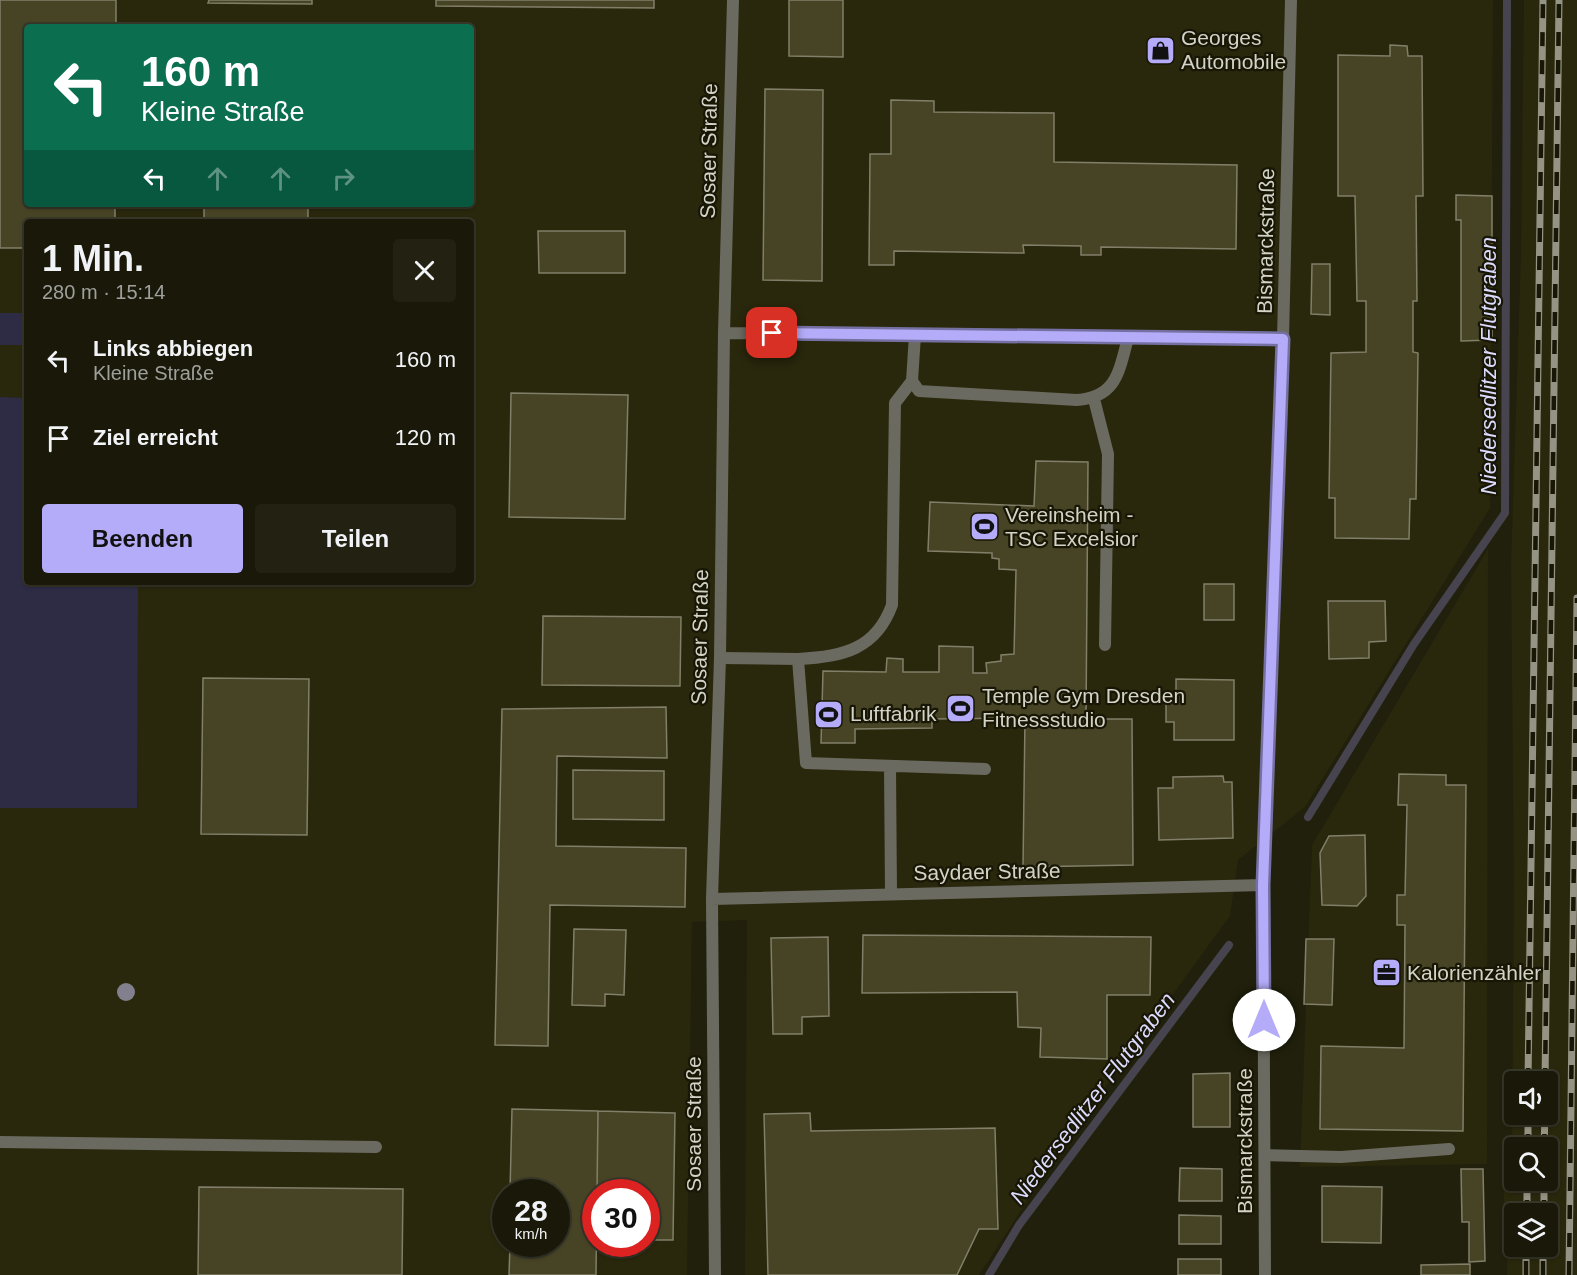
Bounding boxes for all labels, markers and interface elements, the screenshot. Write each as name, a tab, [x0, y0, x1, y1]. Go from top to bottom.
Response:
place label: Georges Automobile	[1181, 26, 1286, 73]
shop icon: Georges Automobile	[1144, 34, 1176, 66]
icon: left	[42, 48, 120, 126]
text: 160 m	[141, 48, 260, 95]
street label: Sosaer Straße	[696, 83, 721, 219]
text: Kleine Straße	[141, 97, 305, 127]
icon: left	[138, 162, 171, 195]
icon: ahead	[201, 162, 234, 195]
icon: ahead	[264, 162, 297, 195]
icon: right	[327, 162, 360, 195]
street label: Bismarckstraße	[1253, 168, 1278, 314]
water label: Niedersedlitzer Flutgraben	[1476, 237, 1501, 495]
text: 1 Min.	[42, 238, 144, 279]
button: close	[393, 239, 456, 302]
text: 280 m · 15:14	[42, 281, 165, 303]
pin	[746, 307, 797, 358]
icon: arrive	[755, 316, 788, 349]
text: Links abbiegen	[93, 336, 253, 361]
icon: left	[42, 344, 75, 377]
text: 160 m	[395, 347, 456, 372]
text: Kleine Straße	[93, 362, 214, 384]
icon: arrive	[42, 422, 75, 455]
text: Ziel erreicht	[93, 425, 218, 450]
text: 120 m	[395, 425, 456, 450]
place label: Vereinsheim - TSC Excelsior	[1005, 503, 1138, 550]
button: Beenden	[42, 504, 243, 573]
button: Teilen	[255, 504, 456, 573]
sports icon: Vereinsheim - TSC Excelsior	[968, 511, 1000, 543]
street label: Sosaer Straße	[687, 569, 712, 705]
place label: Temple Gym Dresden Fitnessstudio	[982, 684, 1185, 731]
sports icon: Temple Gym Dresden Fitnessstudio	[945, 692, 977, 724]
sports icon: Luftfabrik	[813, 698, 845, 730]
place label: Luftfabrik	[850, 702, 937, 725]
street label: Saydaer Straße	[913, 859, 1061, 884]
office icon: Kalorienzähler	[1370, 957, 1402, 989]
place label: Kalorienzähler	[1407, 961, 1541, 984]
water label: Niedersedlitzer Flutgraben	[1005, 988, 1180, 1209]
position arrow	[1232, 988, 1296, 1052]
street label: Sosaer Straße	[682, 1056, 705, 1192]
street label: Bismarckstraße	[1233, 1068, 1256, 1214]
map controls	[1504, 1071, 1558, 1257]
button: sound	[1504, 1071, 1558, 1125]
button: search	[1504, 1137, 1558, 1191]
speed limit sign: 30	[582, 1179, 660, 1257]
text: 28	[514, 1194, 548, 1227]
button: layers	[1504, 1203, 1558, 1257]
text: km/h	[515, 1225, 547, 1242]

